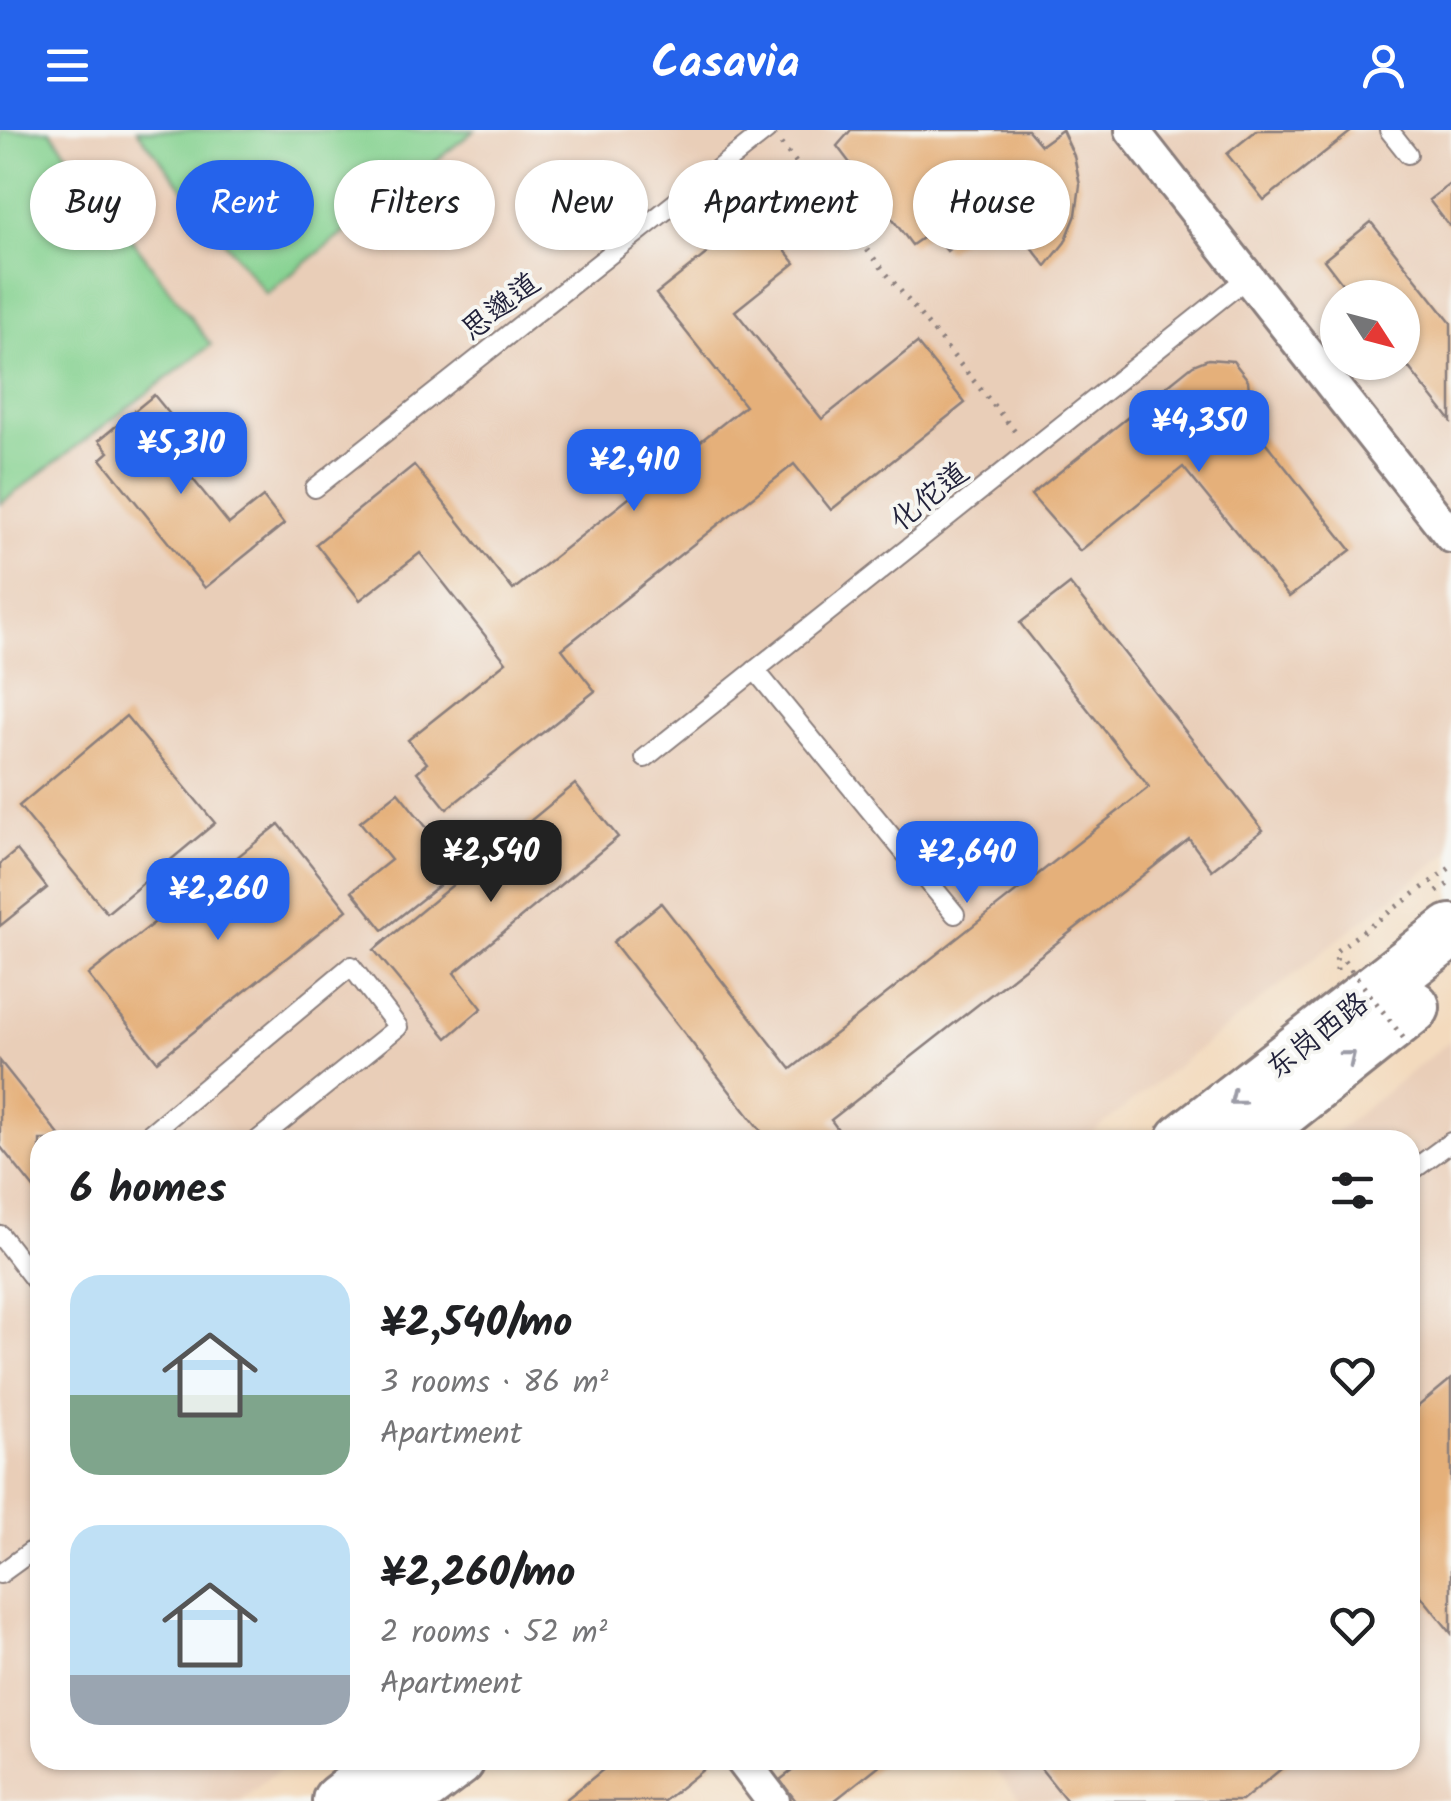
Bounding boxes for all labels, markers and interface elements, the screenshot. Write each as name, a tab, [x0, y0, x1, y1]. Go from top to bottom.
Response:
text: Casavia	[651, 29, 800, 101]
icon: menu	[40, 38, 95, 93]
icon: person	[1356, 38, 1411, 93]
chip: Buy	[30, 160, 156, 250]
chip: Rent	[176, 160, 314, 250]
chip: Filters	[334, 160, 495, 250]
chip: New	[515, 160, 648, 250]
chip: Apartment	[668, 160, 893, 250]
chip: House	[913, 160, 1070, 250]
street label: 思邈道	[451, 261, 551, 354]
north arrow	[1320, 280, 1420, 380]
map controls	[1320, 280, 1420, 380]
pin: ¥4,350	[1118, 390, 1280, 475]
text: ¥4,350	[1151, 397, 1247, 448]
pin: ¥5,310	[100, 412, 262, 497]
text: ¥5,310	[137, 419, 225, 470]
pin: ¥2,410	[553, 429, 715, 514]
text: ¥2,410	[589, 436, 679, 487]
street label: 化佗道	[880, 451, 980, 545]
pin: ¥2,540	[410, 820, 572, 905]
pin: ¥2,640	[886, 821, 1048, 906]
text: ¥2,540	[443, 827, 539, 878]
text: ¥2,640	[918, 828, 1016, 879]
pin: ¥2,260	[137, 858, 299, 943]
text: ¥2,260	[168, 865, 268, 916]
street label: 东岗西路	[1256, 981, 1380, 1092]
one-way arrow	[1338, 1051, 1356, 1069]
one-way arrow	[1229, 1087, 1247, 1104]
text: 6 homes	[70, 1157, 226, 1224]
icon: filters	[1325, 1163, 1380, 1218]
text: ¥2,540/mo	[380, 1291, 572, 1358]
icon: home	[150, 1315, 270, 1435]
icon: heart	[1325, 1348, 1380, 1403]
text: 3 rooms · 86 m²	[380, 1358, 608, 1409]
text: Apartment	[380, 1409, 522, 1460]
text: ¥2,260/mo	[380, 1541, 576, 1608]
icon: home	[150, 1565, 270, 1685]
icon: heart	[1325, 1598, 1380, 1653]
text: 2 rooms · 52 m²	[380, 1608, 607, 1659]
text: Apartment	[380, 1659, 522, 1710]

